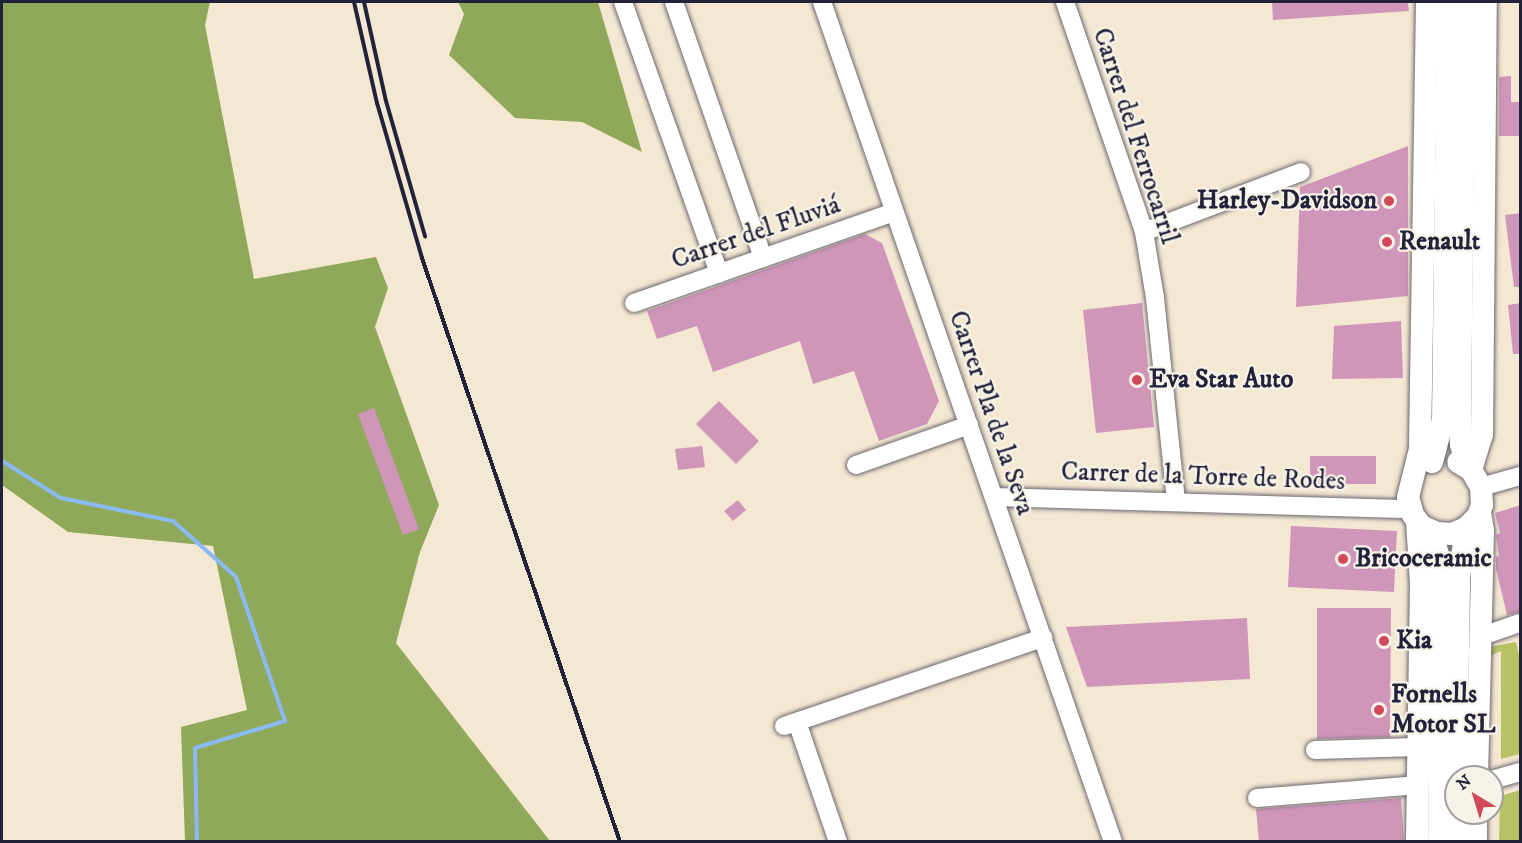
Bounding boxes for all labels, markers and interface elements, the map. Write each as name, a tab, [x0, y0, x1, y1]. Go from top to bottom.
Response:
street label: Carrer del Ferrocarril	[1085, 24, 1185, 248]
place label: Harley-Davidson	[1197, 185, 1377, 217]
street label: Carrer del Fluviá	[668, 190, 844, 276]
marker: Harley-Davidson	[1382, 194, 1396, 208]
place label: Renault	[1399, 226, 1480, 258]
marker: Renault	[1380, 235, 1394, 249]
street label: Carrer Pla de la Seva	[941, 307, 1041, 519]
place label: Eva Star Auto	[1149, 364, 1293, 396]
marker: Eva Star Auto	[1130, 373, 1144, 387]
street label: Carrer de la Torre de Rodes	[1060, 456, 1346, 498]
place label: Bricoceramic	[1355, 543, 1492, 575]
marker: Bricoceramic	[1336, 552, 1350, 566]
place label: Kia	[1396, 625, 1432, 657]
marker: Kia	[1377, 634, 1391, 648]
place label: Fornells Motor SL	[1391, 679, 1496, 740]
marker: Fornells Motor SL	[1372, 703, 1386, 717]
north arrow	[1444, 765, 1504, 825]
text: N	[1453, 770, 1475, 794]

